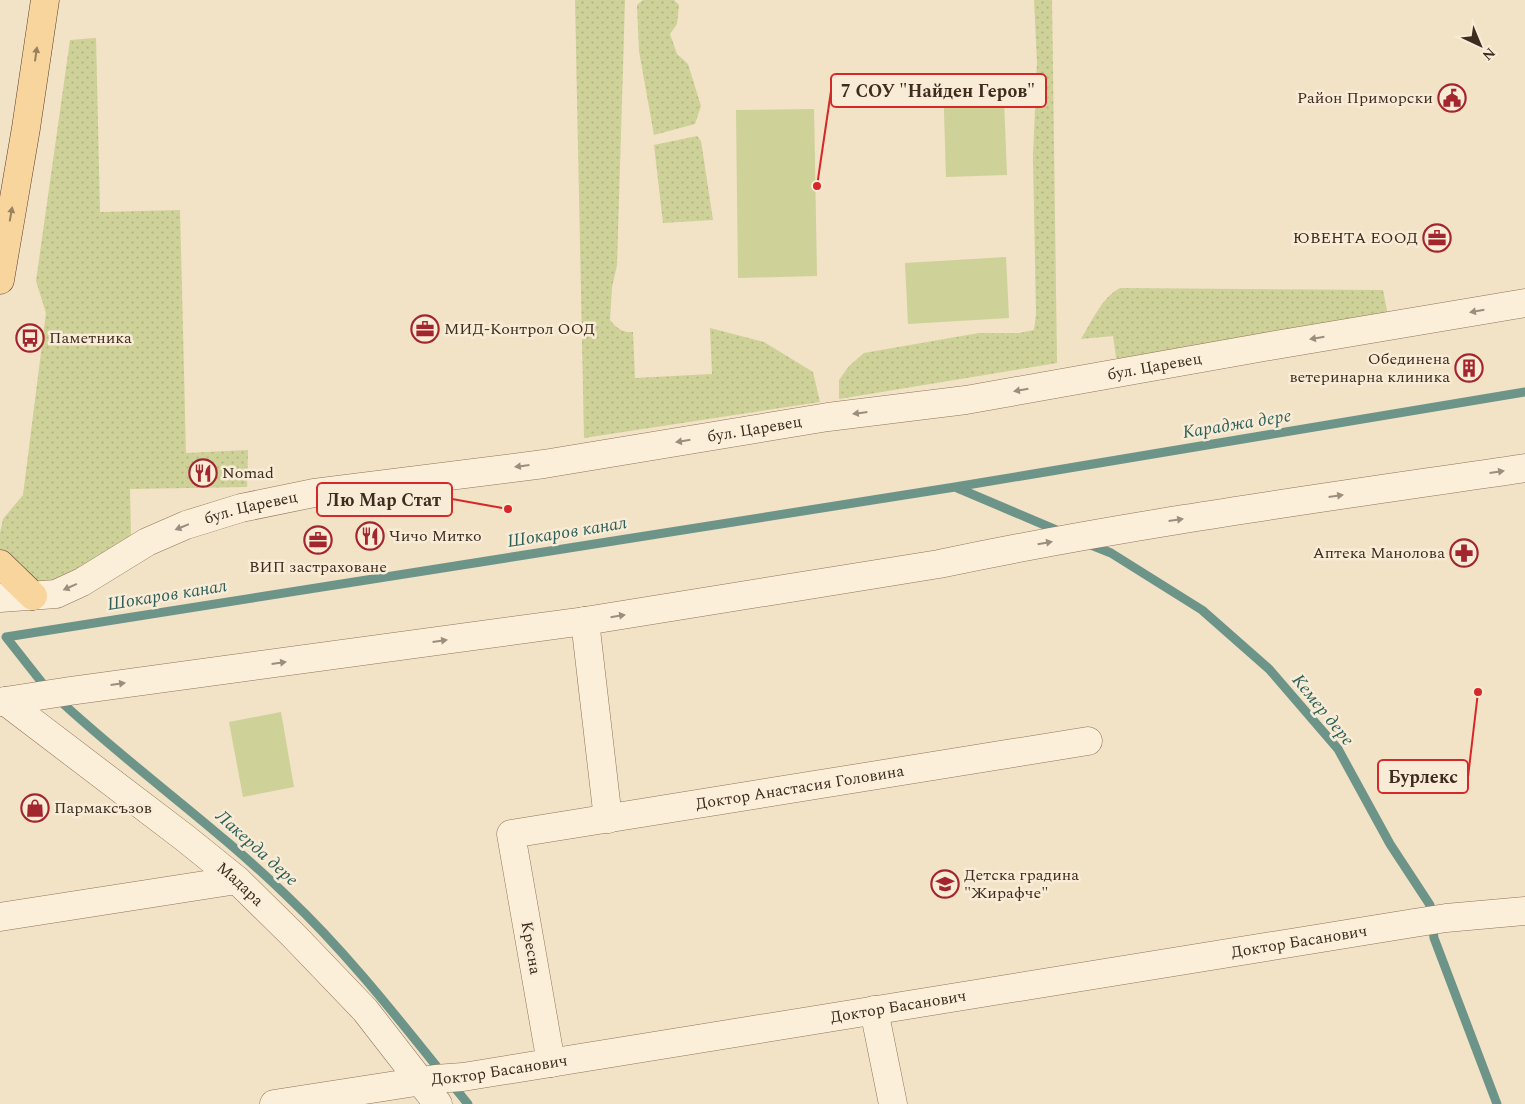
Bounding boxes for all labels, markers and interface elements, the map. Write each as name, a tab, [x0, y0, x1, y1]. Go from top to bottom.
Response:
north arrow	[1455, 20, 1505, 70]
text: N	[1477, 42, 1500, 66]
one-way arrow	[33, 46, 41, 62]
callout: 7 СОУ "Найден Геров"	[831, 74, 1046, 107]
text: 7 СОУ "Найден Геров"	[841, 78, 1035, 105]
public building icon: Район Приморски	[1437, 83, 1467, 113]
place label: Район Приморски	[1297, 86, 1433, 110]
one-way arrow	[8, 206, 16, 222]
office icon: ЮВЕНТА ЕООД	[1422, 223, 1452, 253]
place label: ЮВЕНТА ЕООД	[1293, 226, 1418, 250]
one-way arrow	[1469, 308, 1485, 316]
office icon: МИД-Контрол ООД	[410, 314, 440, 344]
place label: МИД-Контрол ООД	[444, 317, 595, 341]
bus stop icon: Паметника	[15, 323, 45, 353]
place label: Паметника	[49, 326, 132, 350]
one-way arrow	[1308, 334, 1324, 342]
street label: бул. Царевец	[1106, 346, 1204, 387]
place label: Обединена ветеринарна клиника	[1290, 347, 1450, 389]
building icon: Обединена ветеринарна клиника	[1454, 353, 1484, 383]
one-way arrow	[1013, 387, 1029, 395]
water label: Караджа дере	[1181, 402, 1293, 446]
one-way arrow	[852, 409, 868, 417]
street label: бул. Царевец	[706, 410, 804, 449]
one-way arrow	[674, 437, 690, 445]
restaurant icon: Nomad	[188, 458, 218, 488]
place label: Nomad	[222, 461, 274, 485]
one-way arrow	[514, 463, 530, 471]
one-way arrow	[1489, 468, 1505, 476]
callout: Лю Мар Стат	[317, 483, 452, 516]
street label: бул. Царевец	[201, 485, 300, 531]
text: Лю Мар Стат	[327, 487, 441, 514]
one-way arrow	[1329, 492, 1345, 500]
water label: Шокаров канал	[505, 509, 629, 555]
one-way arrow	[1168, 515, 1184, 523]
restaurant icon: Чичо Митко	[355, 521, 385, 551]
one-way arrow	[174, 523, 189, 531]
place label: Чичо Митко	[389, 524, 482, 548]
office icon: ВИП застраховане	[303, 525, 333, 555]
one-way arrow	[1038, 538, 1054, 546]
pharmacy icon: Аптека Манолова	[1449, 538, 1479, 568]
place label: Аптека Манолова	[1313, 541, 1445, 565]
place label: ВИП застраховане	[249, 555, 387, 579]
water label: Шокаров канал	[105, 572, 229, 618]
one-way arrow	[63, 584, 77, 592]
one-way arrow	[611, 612, 627, 620]
one-way arrow	[432, 637, 448, 645]
one-way arrow	[271, 658, 287, 666]
water label: Кемер дере	[1285, 668, 1361, 752]
one-way arrow	[110, 680, 126, 688]
street label: Доктор Анастасия Головина	[694, 759, 906, 816]
callout: Бурлекс	[1378, 760, 1468, 793]
text: Бурлекс	[1388, 764, 1458, 791]
shop icon: Пармаксъзов	[20, 793, 50, 823]
place label: Пармаксъзов	[54, 796, 152, 820]
water label: Лакерда дере	[209, 803, 305, 893]
street label: Мадара	[211, 856, 269, 912]
place label: Детска градина "Жирафче"	[964, 863, 1079, 905]
school or university icon: Детска градина "Жирафче"	[930, 869, 960, 899]
street label: Доктор Басанович	[1229, 919, 1369, 964]
street label: Кресна	[515, 920, 547, 977]
street label: Доктор Басанович	[829, 984, 968, 1029]
street label: Доктор Басанович	[431, 1048, 569, 1091]

